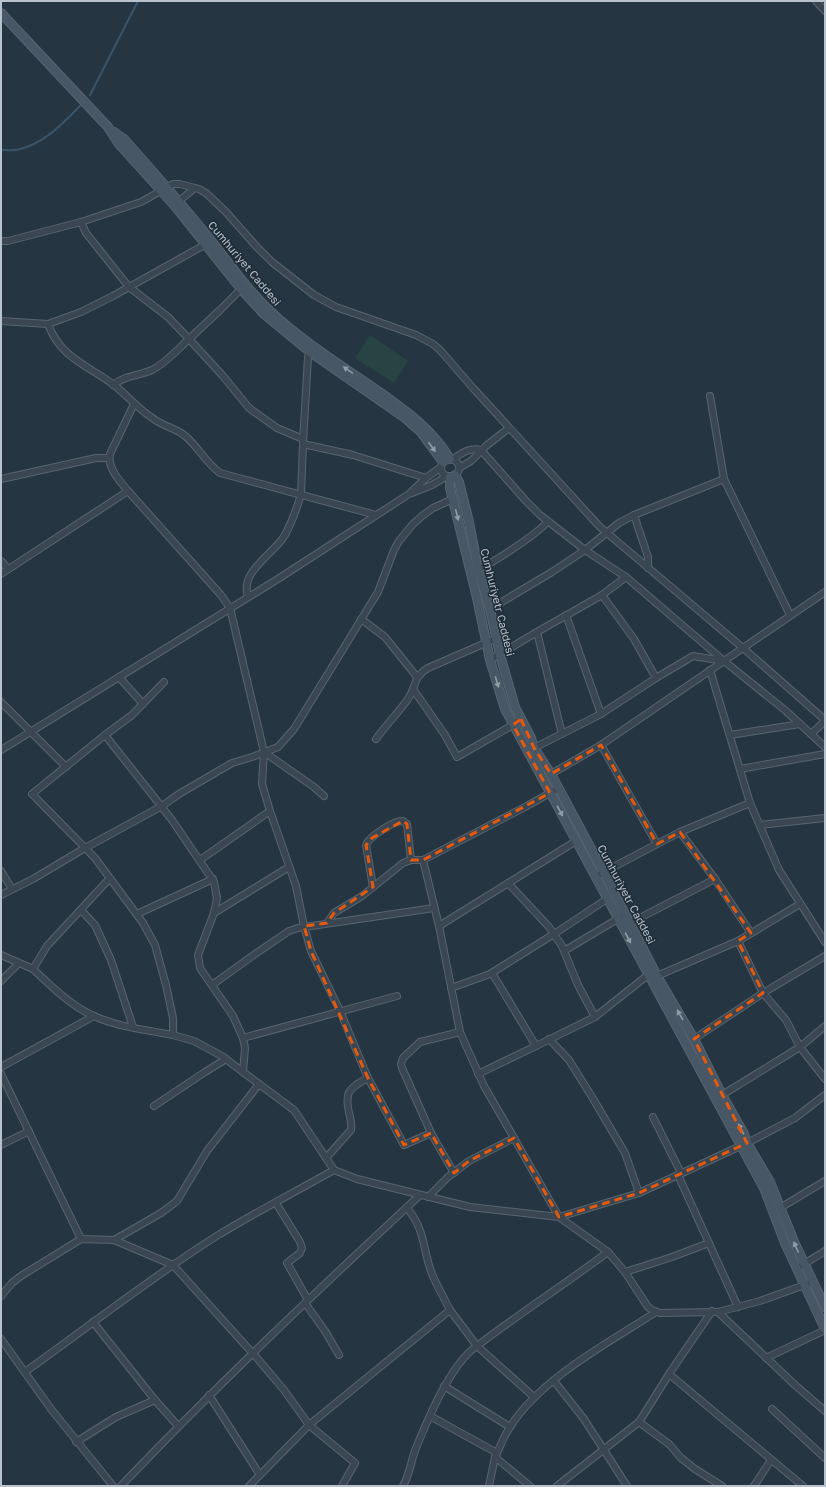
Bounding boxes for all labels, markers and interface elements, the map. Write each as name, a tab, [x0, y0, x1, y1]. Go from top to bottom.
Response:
street label: Cumhuriyet Caddesi	[206, 218, 284, 308]
one-way arrow	[343, 366, 353, 374]
one-way arrow	[428, 442, 436, 452]
one-way arrow	[454, 509, 460, 521]
street label: Cumhuriyetr Caddesi	[478, 547, 518, 657]
one-way arrow	[494, 677, 500, 689]
one-way arrow	[557, 805, 563, 817]
street label: Cumhuriyetr Caddesi	[595, 842, 659, 946]
one-way arrow	[625, 932, 631, 944]
one-way arrow	[676, 1009, 683, 1021]
one-way arrow	[738, 1123, 744, 1135]
one-way arrow	[793, 1241, 799, 1252]

